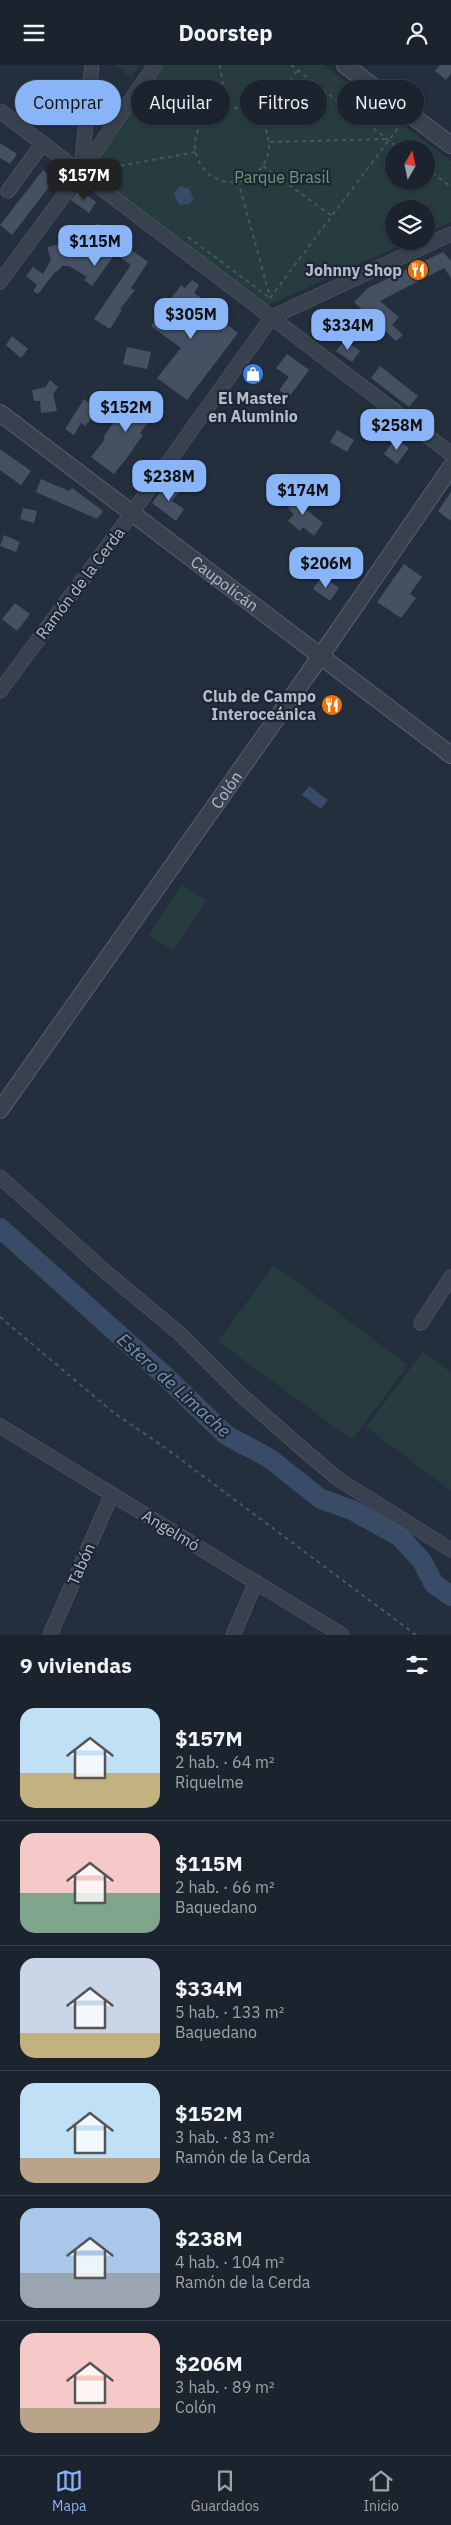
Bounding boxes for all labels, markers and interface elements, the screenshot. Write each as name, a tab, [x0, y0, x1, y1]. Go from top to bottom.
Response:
text: Doorstep	[178, 18, 273, 47]
icon: menu	[20, 19, 48, 47]
icon: person	[403, 19, 431, 47]
chip: Comprar	[15, 80, 121, 125]
chip: Alquilar	[131, 80, 230, 125]
chip: Filtros	[240, 80, 327, 125]
chip: Nuevo	[337, 80, 424, 125]
north arrow	[385, 140, 435, 190]
map controls	[385, 140, 435, 250]
pin: $157M	[49, 159, 119, 201]
text: $157M	[58, 165, 110, 185]
park label: Parque Brasil	[234, 167, 330, 187]
button: layers	[385, 200, 435, 250]
pin: $115M	[60, 225, 130, 267]
text: $115M	[69, 231, 121, 251]
restaurant icon: Johnny Shop	[406, 258, 430, 282]
place label: Johnny Shop	[305, 260, 402, 280]
pin: $305M	[156, 297, 226, 340]
text: $305M	[165, 304, 217, 324]
pin: $334M	[313, 309, 383, 351]
text: $334M	[322, 315, 374, 335]
shop icon: El Master en Aluminio	[241, 362, 265, 386]
place label: El Master en Aluminio	[208, 388, 298, 426]
pin: $152M	[91, 391, 161, 433]
text: $152M	[100, 397, 152, 417]
pin: $258M	[362, 409, 432, 451]
text: $258M	[371, 415, 423, 435]
pin: $238M	[134, 459, 204, 502]
text: $238M	[143, 466, 195, 486]
pin: $174M	[268, 473, 338, 516]
text: $174M	[277, 480, 329, 500]
street label: Ramón de la Cerda	[31, 523, 129, 643]
pin: $206M	[291, 547, 361, 589]
street label: Caupolicán	[187, 551, 263, 616]
text: $206M	[300, 553, 352, 573]
place label: Club de Campo Interoceánica	[203, 686, 316, 724]
restaurant icon: Club de Campo Interoceánica	[320, 693, 344, 717]
street label: Colón	[206, 767, 246, 812]
water label: Estero de Limache	[112, 1328, 236, 1442]
street label: Angelmó	[139, 1505, 204, 1555]
street label: Tabón	[63, 1540, 99, 1588]
text: 9 viviendas	[20, 1651, 132, 1679]
icon: filters	[403, 1651, 431, 1679]
text: $157M	[175, 1724, 243, 1752]
icon: home	[60, 1728, 120, 1788]
text: 2 hab. · 64 m²	[175, 1752, 275, 1772]
text: Riquelme	[175, 1772, 244, 1792]
text: $115M	[175, 1849, 243, 1877]
icon: home	[60, 1853, 120, 1913]
text: 2 hab. · 66 m²	[175, 1877, 275, 1897]
text: Baquedano	[175, 1897, 257, 1917]
text: $334M	[175, 1974, 243, 2002]
icon: home	[60, 1978, 120, 2038]
text: 5 hab. · 133 m²	[175, 2002, 284, 2022]
text: Baquedano	[175, 2022, 257, 2042]
text: $152M	[175, 2099, 243, 2127]
icon: home	[60, 2103, 120, 2163]
text: 3 hab. · 83 m²	[175, 2127, 275, 2147]
text: Ramón de la Cerda	[175, 2147, 310, 2167]
text: $238M	[175, 2224, 243, 2252]
icon: home	[60, 2228, 120, 2288]
text: 4 hab. · 104 m²	[175, 2252, 284, 2272]
text: Ramón de la Cerda	[175, 2272, 310, 2292]
text: $206M	[175, 2349, 243, 2377]
icon: home	[60, 2353, 120, 2413]
text: 3 hab. · 89 m²	[175, 2377, 275, 2397]
text: Colón	[175, 2397, 216, 2417]
tab: Mapa	[52, 2467, 87, 2515]
tab: Guardados	[191, 2467, 259, 2515]
tab: Inicio	[363, 2467, 399, 2515]

